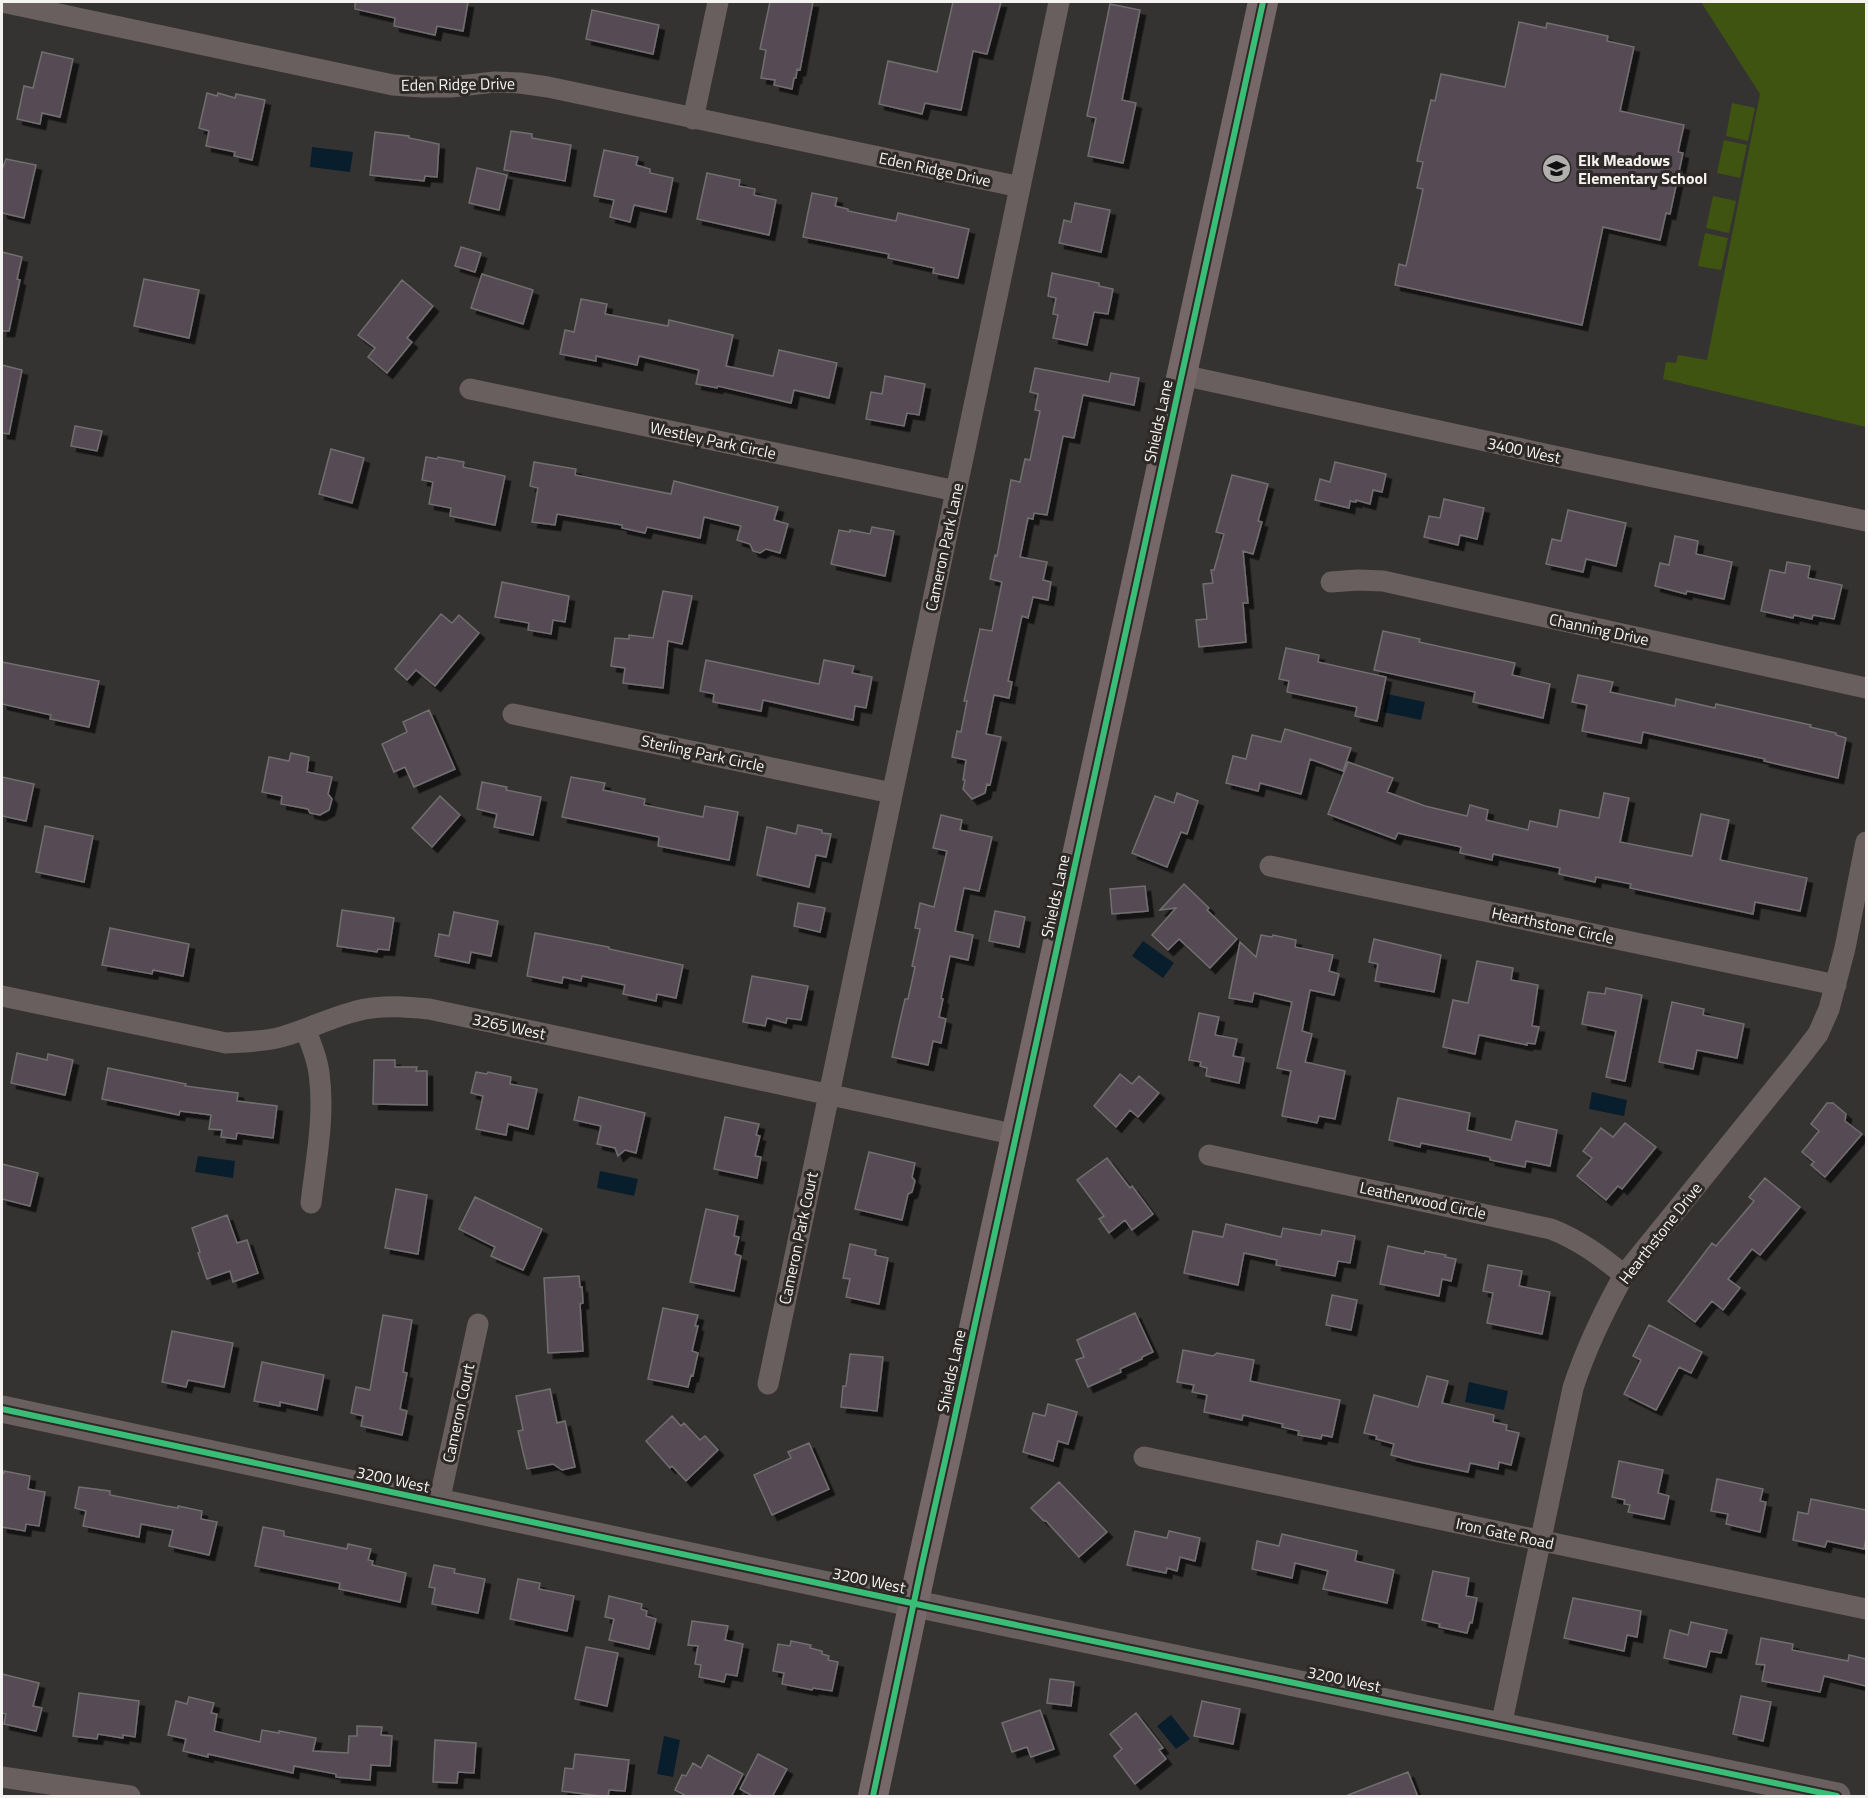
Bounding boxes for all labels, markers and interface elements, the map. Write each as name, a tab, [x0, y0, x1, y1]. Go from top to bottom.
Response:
street label: Eden Ridge Drive	[401, 71, 515, 97]
street label: Eden Ridge Drive	[877, 145, 993, 193]
place label: Elk Meadows Elementary School	[1578, 148, 1707, 190]
school or university icon: Elk Meadows Elementary School	[1541, 153, 1573, 185]
street label: Shields Lane	[1137, 377, 1179, 465]
street label: Westley Park Circle	[648, 415, 778, 465]
street label: 3400 West	[1485, 431, 1563, 470]
street label: Cameron Park Lane	[919, 481, 969, 613]
street label: Channing Drive	[1547, 607, 1651, 651]
street label: Sterling Park Circle	[639, 728, 767, 778]
street label: Shields Lane	[1034, 852, 1076, 940]
street label: Hearthstone Circle	[1490, 900, 1616, 950]
street label: 3265 West	[470, 1007, 548, 1046]
street label: Cameron Park Court	[772, 1169, 824, 1306]
street label: Leatherwood Circle	[1357, 1175, 1489, 1225]
street label: Hearthstone Drive	[1613, 1177, 1707, 1289]
street label: Shields Lane	[930, 1327, 972, 1415]
street label: Cameron Court	[436, 1361, 480, 1465]
street label: 3200 West	[354, 1460, 432, 1499]
street label: Iron Gate Road	[1454, 1511, 1556, 1555]
street label: 3200 West	[830, 1561, 908, 1600]
street label: 3200 West	[1305, 1660, 1383, 1699]

